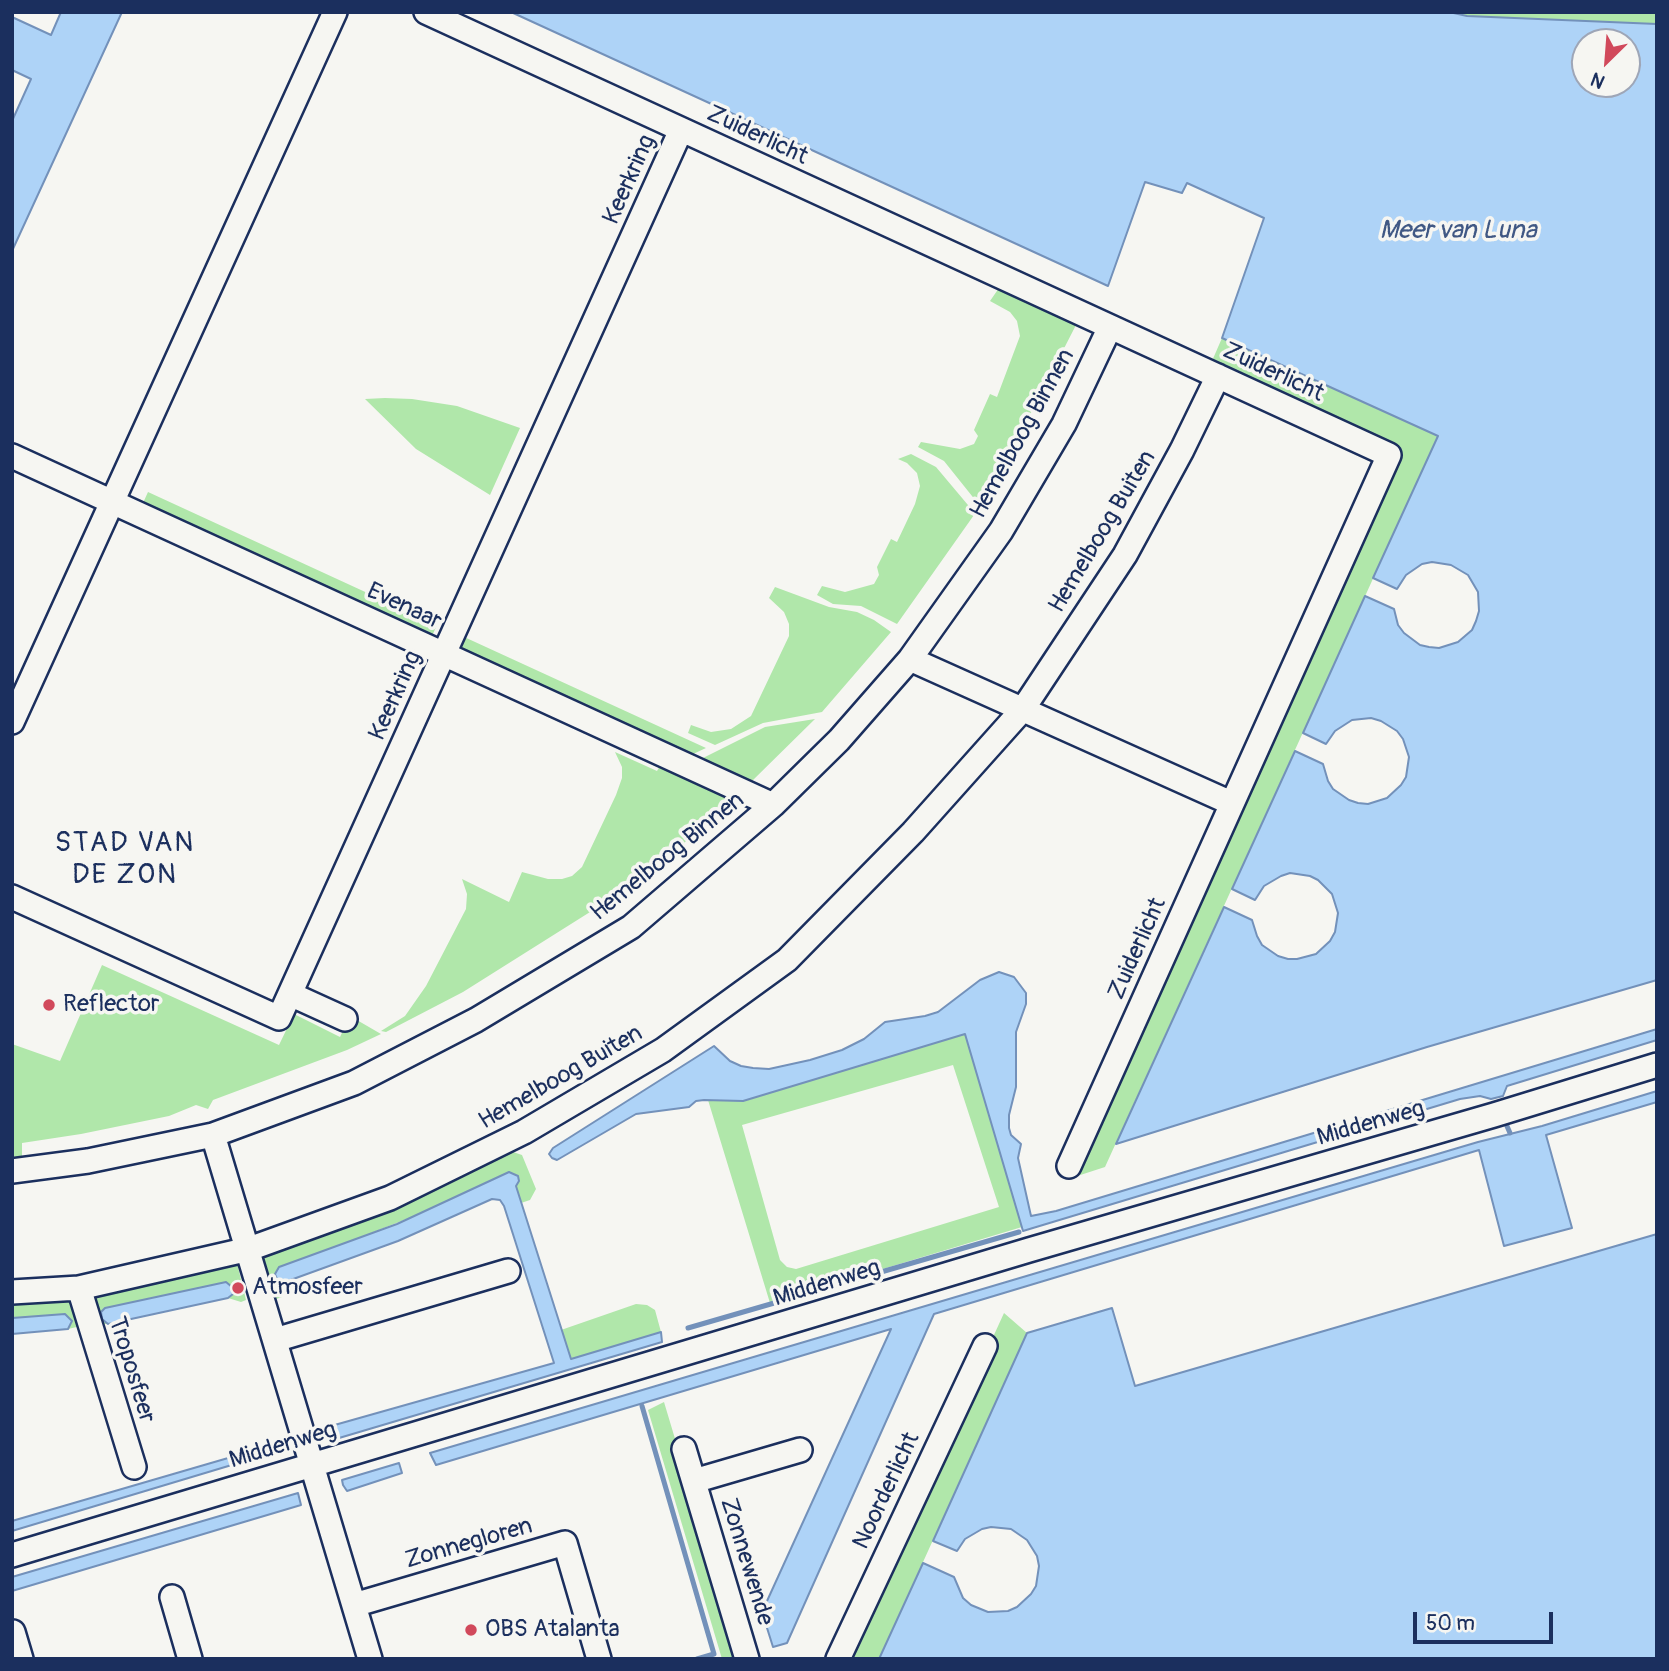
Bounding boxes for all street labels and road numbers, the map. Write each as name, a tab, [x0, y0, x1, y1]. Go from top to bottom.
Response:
street label: Zuiderlicht	[702, 100, 812, 172]
street label: Keerkring	[598, 131, 662, 229]
street label: Zuiderlicht	[1218, 337, 1328, 409]
street label: Hemelboog Binnen	[965, 344, 1081, 524]
street label: Hemelboog Buiten	[1043, 446, 1163, 618]
street label: Evenaar	[362, 577, 446, 637]
street label: Keerkring	[364, 647, 428, 745]
street label: Hemelboog Binnen	[585, 786, 751, 928]
street label: Zuiderlicht	[1103, 894, 1173, 1004]
street label: Hemelboog Buiten	[474, 1020, 648, 1136]
street label: Middenweg	[1314, 1095, 1428, 1153]
street label: Middenweg	[770, 1254, 884, 1314]
street label: Troposfeer	[101, 1314, 161, 1426]
street label: Middenweg	[226, 1416, 340, 1476]
street label: Noorderlicht	[847, 1428, 927, 1554]
street label: Zonnewende	[713, 1495, 779, 1629]
street label: Zonnegloren	[402, 1512, 536, 1576]

